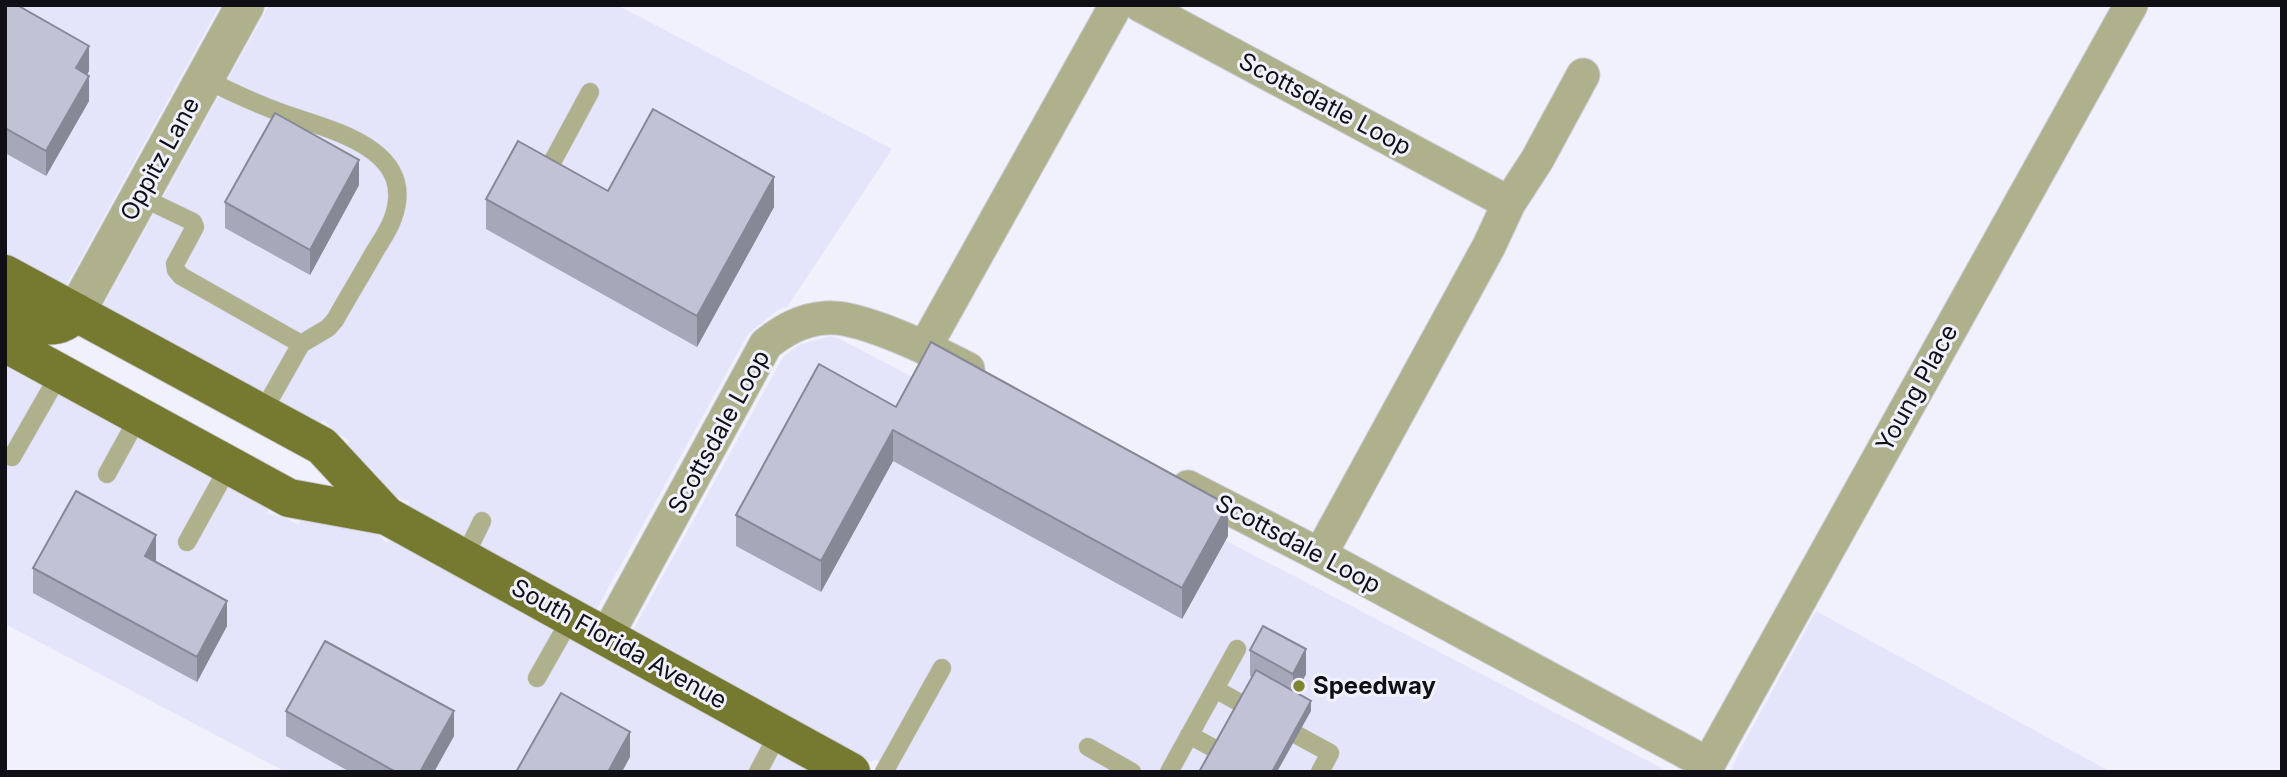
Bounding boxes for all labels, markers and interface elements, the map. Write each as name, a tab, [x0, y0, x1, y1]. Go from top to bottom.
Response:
street label: Scottsdatle Loop	[1234, 46, 1416, 161]
street label: Oppitz Lane	[114, 92, 205, 226]
street label: Young Place	[1870, 319, 1963, 456]
street label: Scottsdale Loop	[662, 345, 776, 519]
street label: Scottsdale Loop	[1211, 488, 1386, 599]
street label: South Florida Avenue	[507, 572, 732, 715]
place label: Speedway	[1313, 671, 1436, 700]
marker: Speedway	[1291, 678, 1307, 694]

